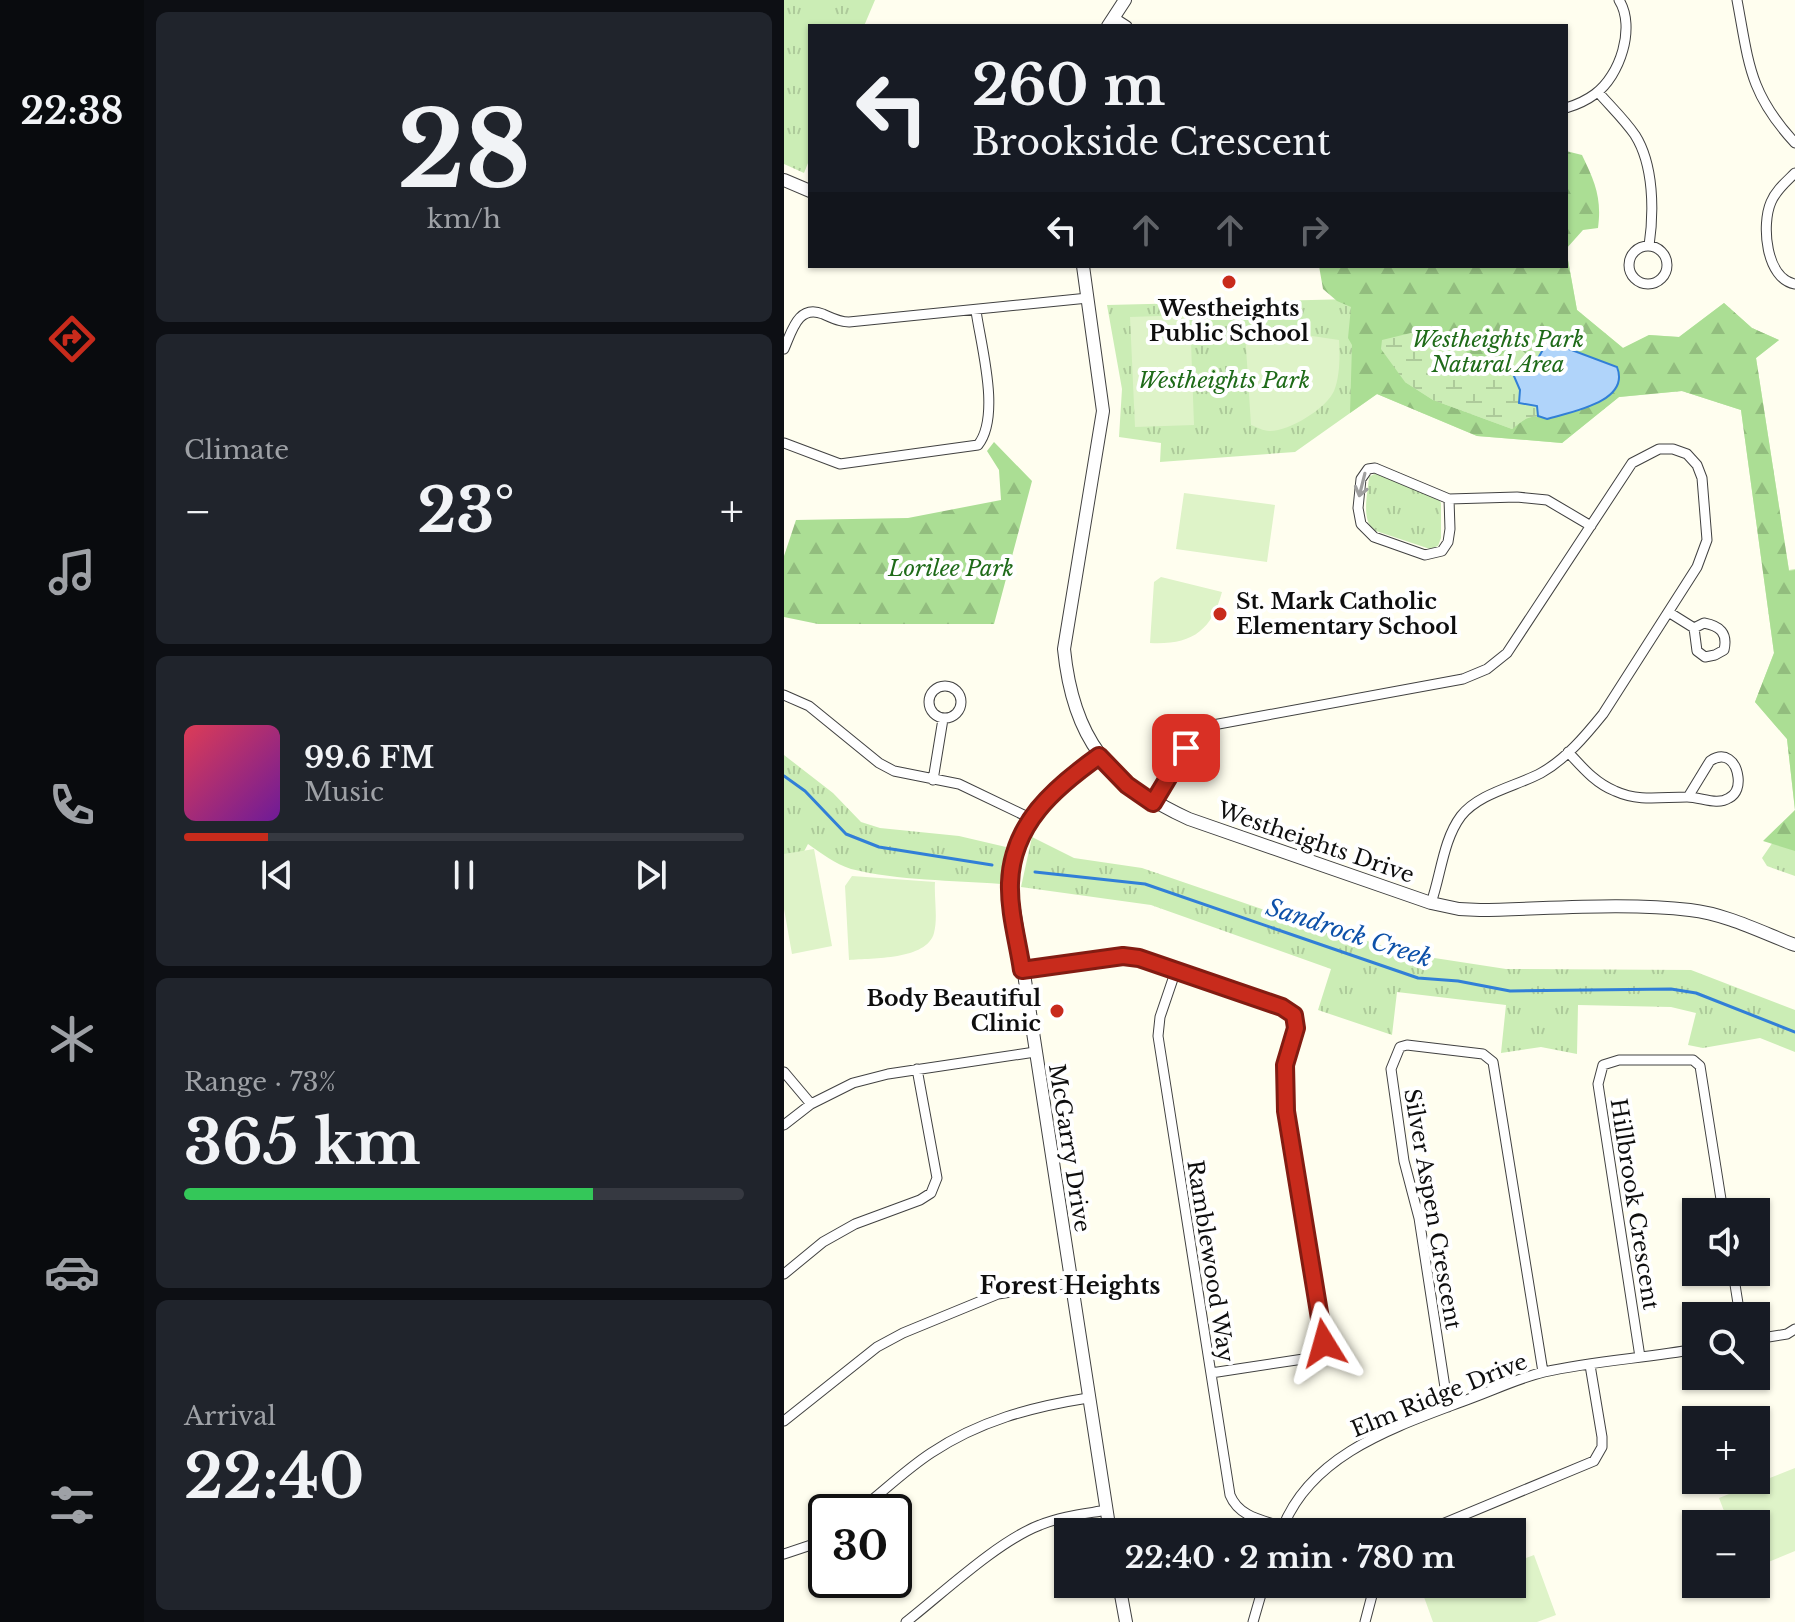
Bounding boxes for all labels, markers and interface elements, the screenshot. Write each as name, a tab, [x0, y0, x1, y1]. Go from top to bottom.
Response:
text: 260 m	[972, 51, 1165, 120]
icon: left	[840, 56, 944, 160]
text: 28	[397, 86, 531, 215]
text: 22:38	[21, 89, 123, 134]
text: Brookside Crescent	[972, 120, 1331, 165]
text: km/h	[427, 203, 501, 235]
icon: left	[1040, 208, 1084, 252]
icon: ahead	[1124, 208, 1168, 252]
icon: ahead	[1208, 208, 1252, 252]
icon: right	[1292, 208, 1336, 252]
marker: Westheights Public School	[1220, 273, 1238, 291]
place label: Westheights Public School	[1149, 295, 1309, 347]
icon: directions	[44, 311, 100, 367]
park label: Westheights Park Natural Area	[1412, 326, 1584, 378]
park label: Westheights Park	[1138, 367, 1310, 394]
text: Climate	[184, 434, 289, 466]
one-way arrow	[1353, 472, 1368, 498]
text: 23°	[417, 474, 515, 548]
text: −	[184, 484, 212, 539]
text: +	[720, 484, 744, 539]
icon: music	[44, 544, 100, 600]
park label: Lorilee Park	[887, 555, 1014, 582]
place label: St. Mark Catholic Elementary School	[1236, 588, 1458, 640]
marker: St. Mark Catholic Elementary School	[1211, 605, 1229, 623]
pin	[1152, 714, 1220, 782]
icon: arrive	[1164, 726, 1208, 770]
text: 99.6 FM	[304, 739, 434, 776]
text: Music	[304, 776, 384, 808]
icon: phone	[44, 777, 100, 833]
street label: Westheights Drive	[1213, 796, 1418, 889]
icon: previous	[255, 853, 299, 897]
icon: pause	[442, 853, 486, 897]
icon: next	[629, 853, 673, 897]
water label: Sandrock Creek	[1263, 892, 1436, 973]
place label: Body Beautiful Clinic	[866, 985, 1041, 1037]
marker: Body Beautiful Clinic	[1048, 1002, 1066, 1020]
icon: climate	[44, 1011, 100, 1067]
street label: McGarry Drive	[1043, 1062, 1096, 1234]
text: Range · 73%	[184, 1066, 336, 1098]
street label: Silver Aspen Crescent	[1398, 1087, 1467, 1332]
street label: Hillbrook Crescent	[1604, 1097, 1665, 1312]
text: 365 km	[184, 1106, 421, 1180]
street label: Ramblewood Way	[1181, 1158, 1240, 1364]
map controls	[1682, 1198, 1770, 1598]
button: sound	[1682, 1198, 1770, 1286]
icon: car	[44, 1244, 100, 1300]
district label: Forest Heights	[979, 1271, 1161, 1300]
position arrow	[1282, 1301, 1366, 1385]
button: search	[1682, 1302, 1770, 1390]
street label: Elm Ridge Drive	[1347, 1348, 1531, 1443]
text: Arrival	[184, 1400, 276, 1432]
button: +	[1682, 1406, 1770, 1494]
text: 22:40	[184, 1440, 364, 1514]
icon: filters	[44, 1477, 100, 1533]
speed limit sign: 30	[808, 1494, 912, 1598]
button: −	[1682, 1510, 1770, 1598]
text: 22:40 · 2 min · 780 m	[1125, 1539, 1455, 1576]

